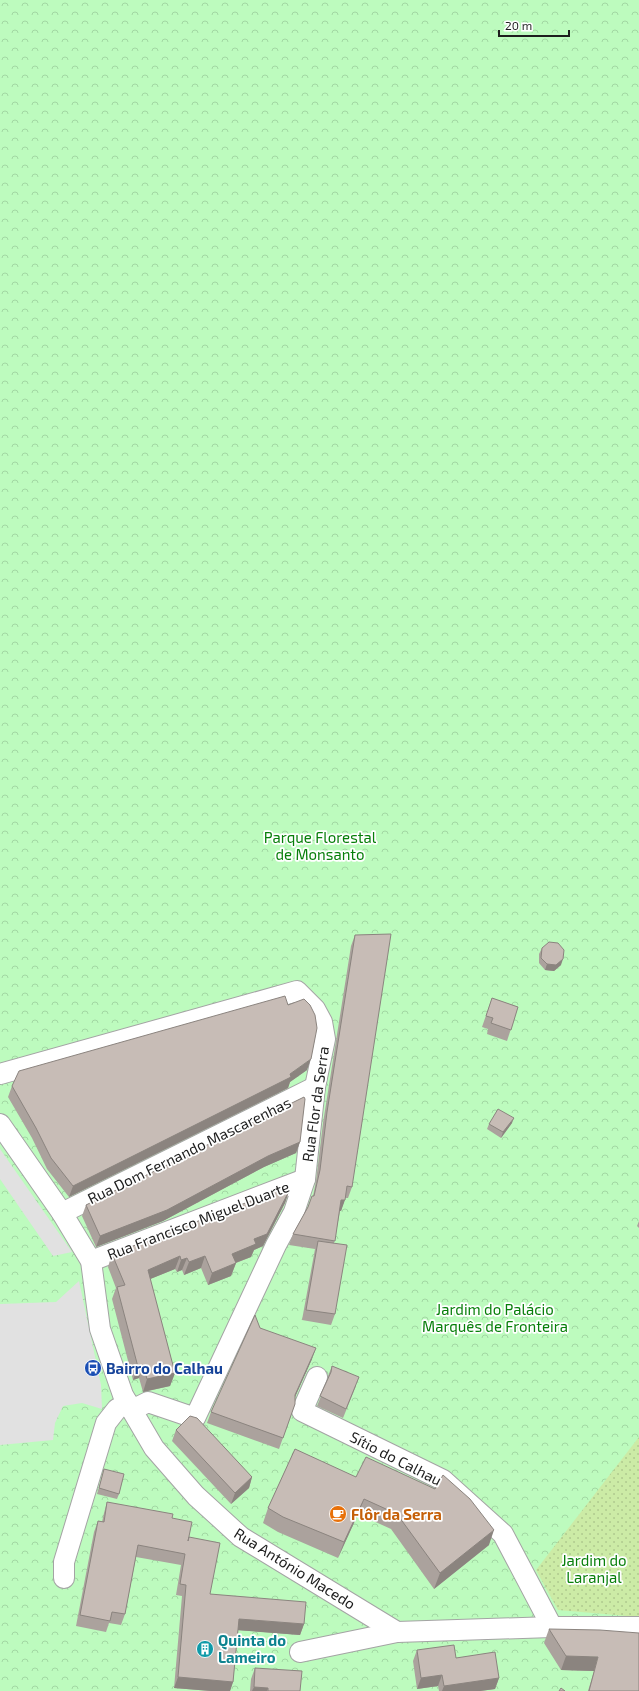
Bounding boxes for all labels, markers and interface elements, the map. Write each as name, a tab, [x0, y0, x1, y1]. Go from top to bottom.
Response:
scale bar	[499, 12, 569, 38]
text: 20 m	[505, 18, 532, 32]
park label: Parque Florestal de Monsanto	[264, 828, 377, 863]
street label: Rua Flor da Serra	[298, 1045, 332, 1163]
street label: Rua Dom Fernando Mascarenhas	[84, 1093, 294, 1207]
street label: Rua Francisco Miguel Duarte	[104, 1177, 292, 1263]
park label: Jardim do Palácio Marquês de Fronteira	[422, 1300, 568, 1335]
bus stop icon: Bairro do Calhau	[83, 1358, 103, 1378]
place label: Bairro do Calhau	[106, 1359, 223, 1377]
street label: Sítio do Calhau	[347, 1427, 445, 1489]
cafe icon: Flôr da Serra	[328, 1504, 348, 1524]
place label: Flôr da Serra	[351, 1505, 442, 1523]
street label: Rua António Macedo	[231, 1523, 359, 1613]
park label: Jardim do Laranjal	[561, 1551, 627, 1587]
place label: Quinta do Lameiro	[218, 1631, 286, 1666]
building icon: Quinta do Lameiro	[195, 1639, 215, 1659]

